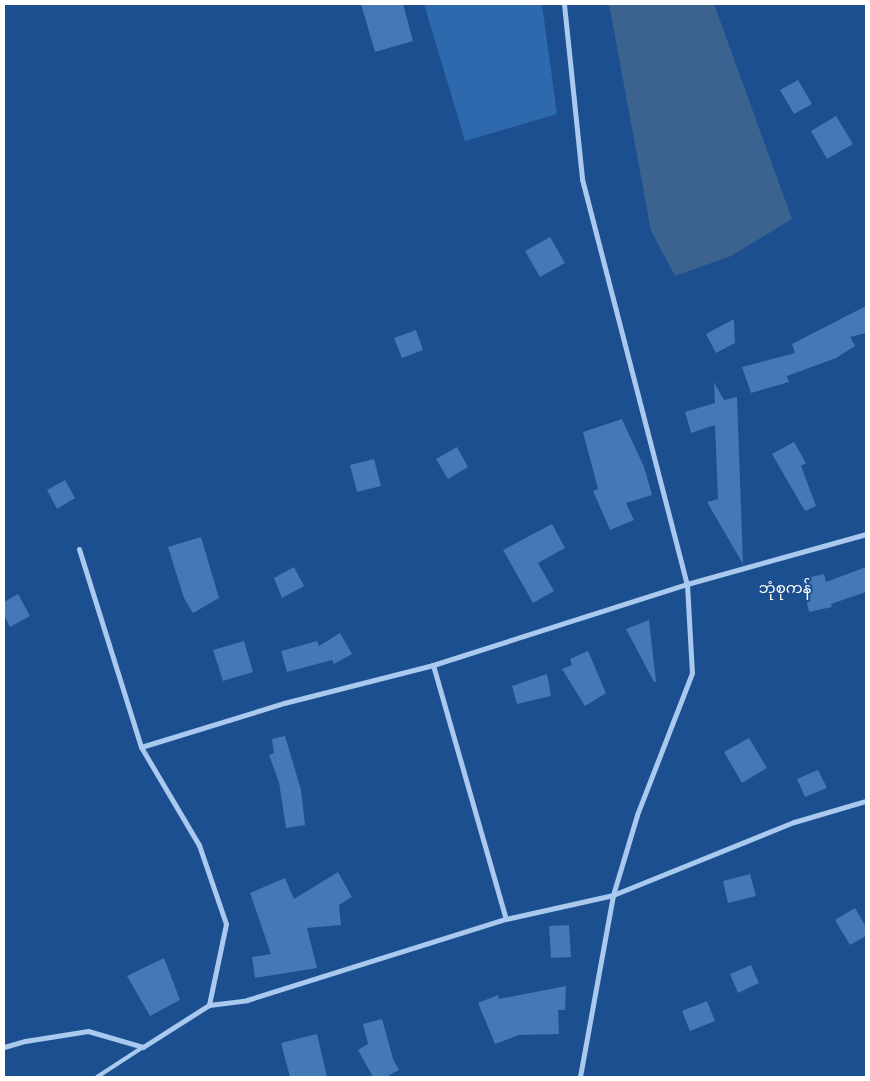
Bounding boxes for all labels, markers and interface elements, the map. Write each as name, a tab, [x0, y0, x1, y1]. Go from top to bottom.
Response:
district label: ဘုံစုကန်	[759, 579, 811, 597]

